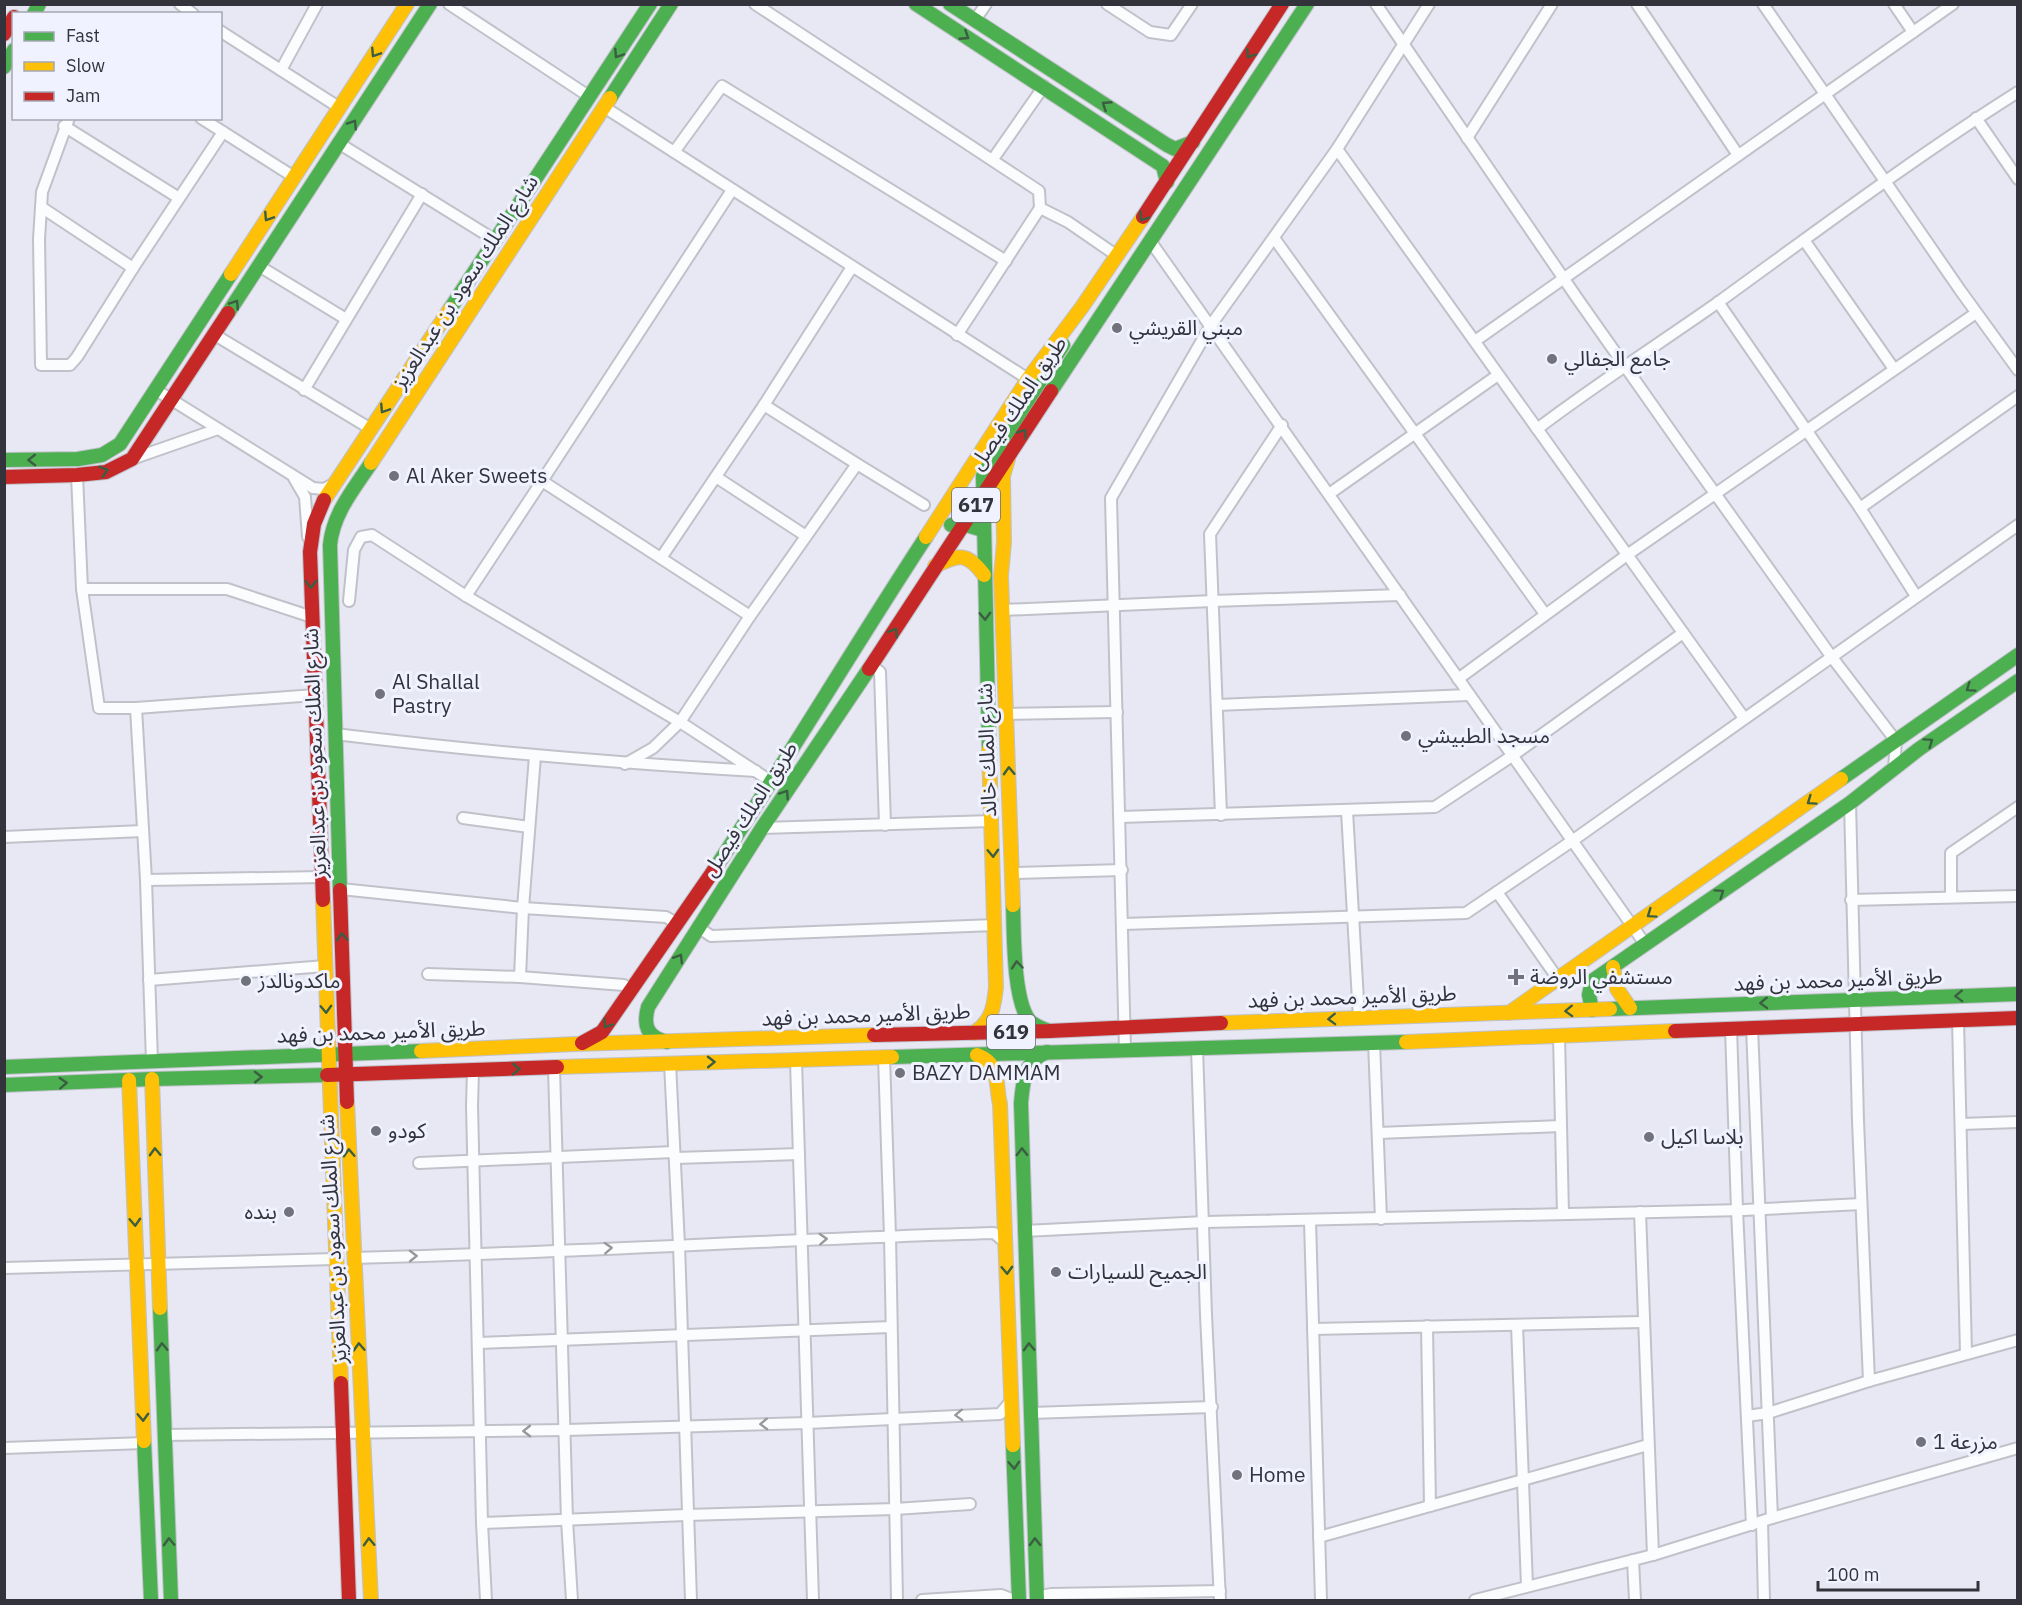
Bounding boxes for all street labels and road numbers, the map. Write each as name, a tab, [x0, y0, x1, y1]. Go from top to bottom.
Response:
street label: شارع الملك سعود بن عبدالعزيز	[384, 169, 546, 396]
street label: طريق الملك فيصل	[962, 330, 1072, 475]
road number: 617	[952, 488, 1000, 522]
street label: شارع الملك سعود بن عبدالعزيز	[296, 628, 334, 879]
street label: شارع الملك خالد	[970, 682, 1004, 818]
street label: طريق الملك فيصل	[695, 735, 803, 881]
street label: طريق الأمير محمد بن فهد	[1733, 961, 1943, 997]
street label: طريق الأمير محمد بن فهد	[1247, 978, 1457, 1014]
street label: طريق الأمير محمد بن فهد	[761, 996, 971, 1032]
street label: طريق الأمير محمد بن فهد	[276, 1013, 486, 1049]
road number: 619	[987, 1015, 1035, 1049]
street label: شارع الملك سعود بن عبدالعزيز	[311, 1113, 355, 1366]

